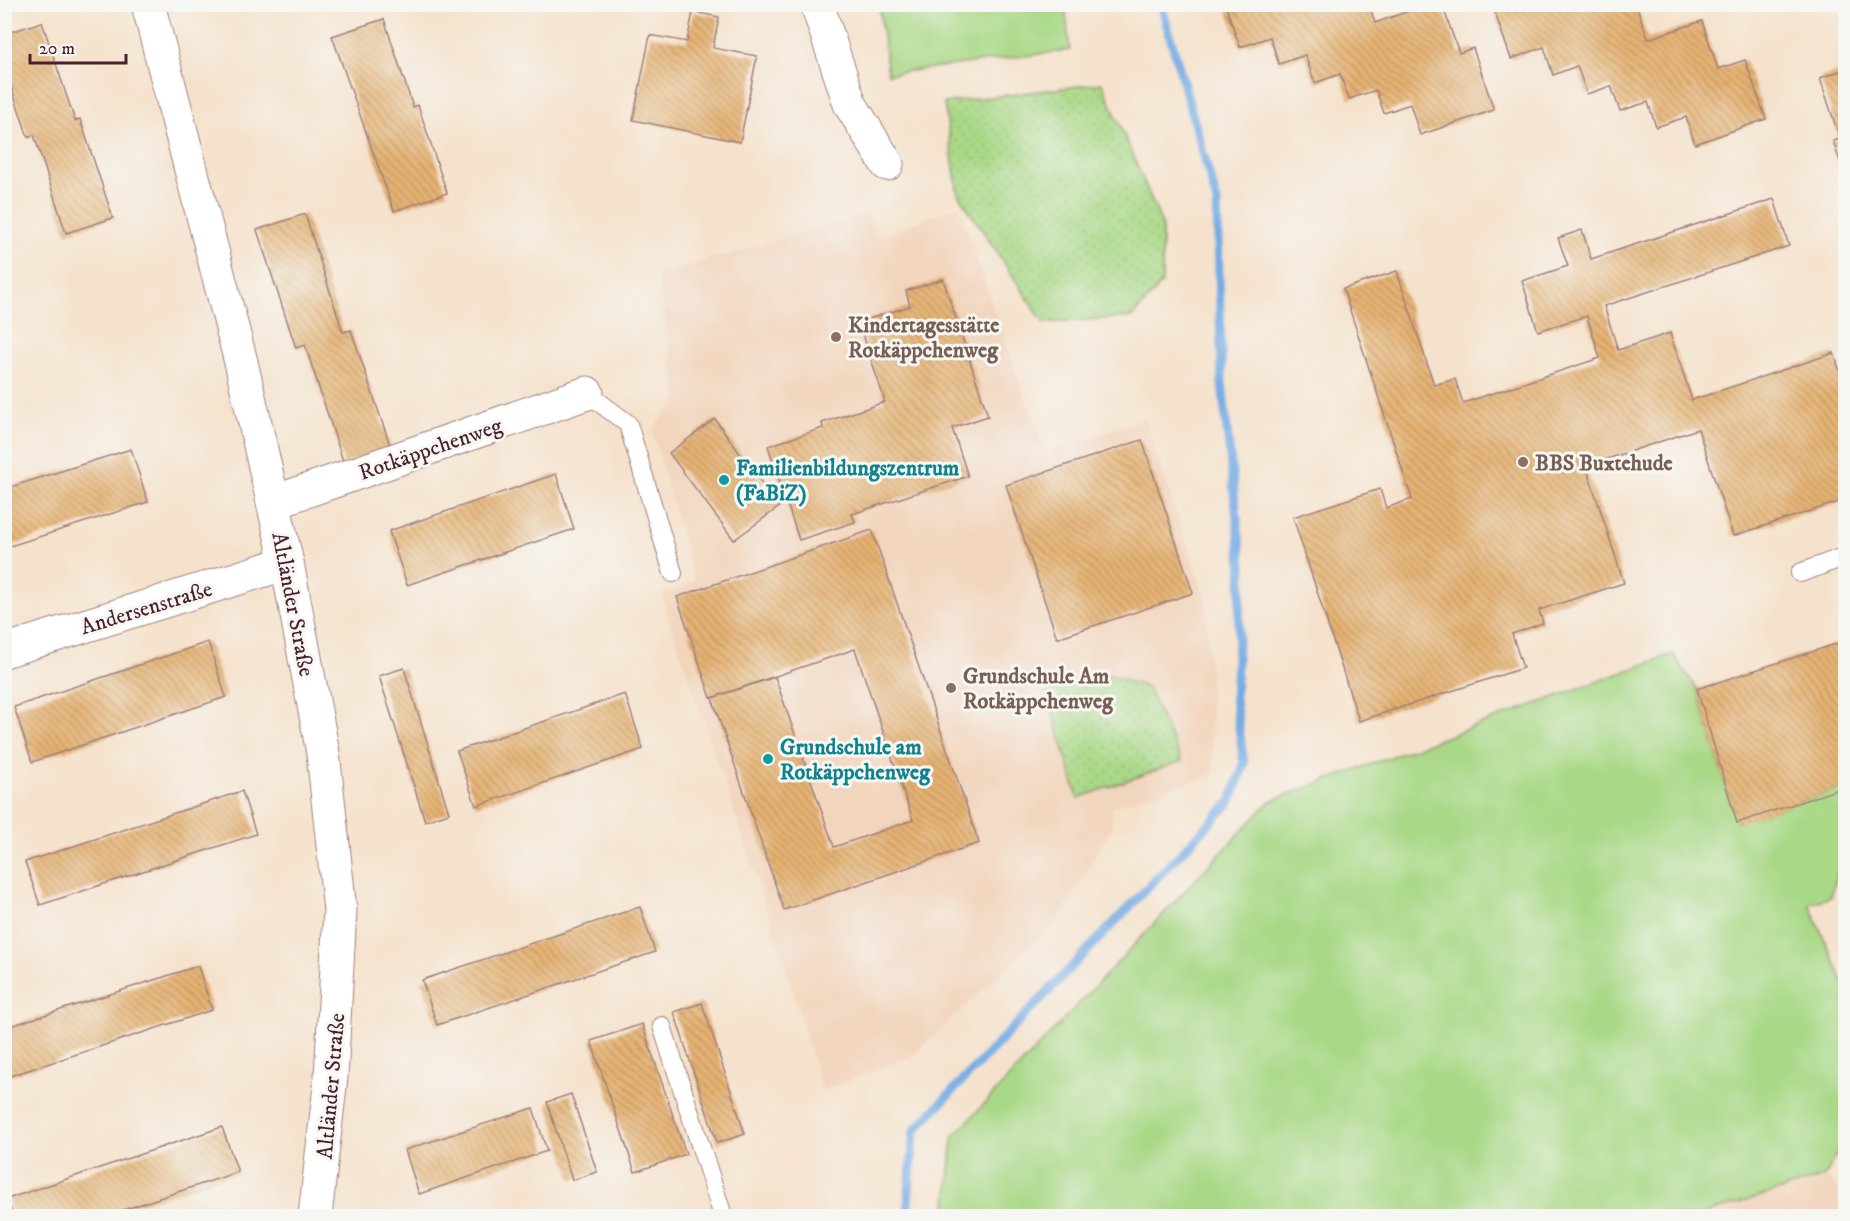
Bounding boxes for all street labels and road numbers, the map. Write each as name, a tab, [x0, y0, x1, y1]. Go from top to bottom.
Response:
street label: Rotkäppchenweg	[355, 412, 506, 487]
street label: Altländer Straße	[265, 530, 320, 679]
street label: Andersenstraße	[77, 576, 215, 641]
street label: Altländer Straße	[312, 1012, 351, 1160]

